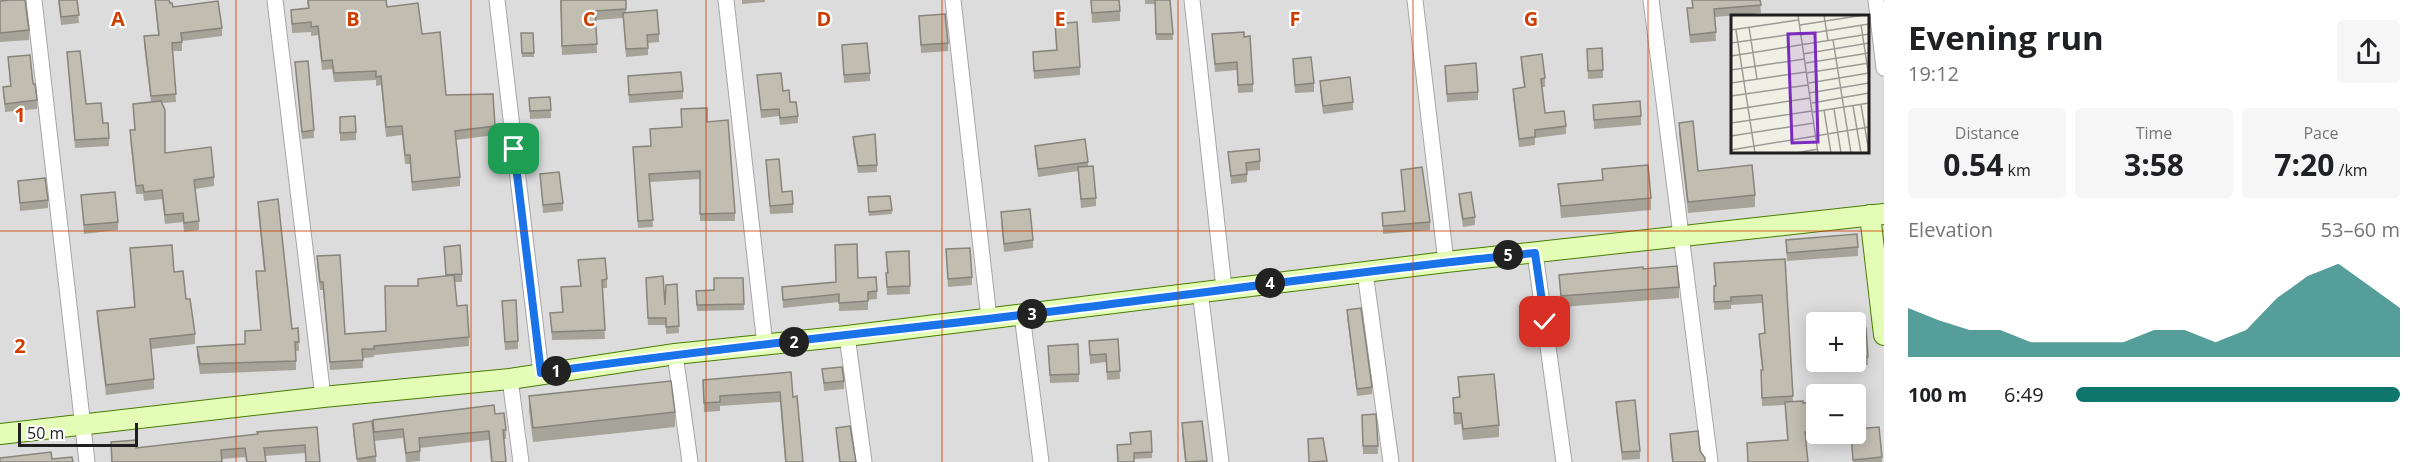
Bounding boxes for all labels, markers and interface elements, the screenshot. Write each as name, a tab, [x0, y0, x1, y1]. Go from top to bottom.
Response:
text: A	[111, 5, 125, 32]
text: B	[346, 5, 360, 32]
text: C	[583, 5, 596, 32]
text: D	[817, 5, 831, 32]
text: E	[1054, 5, 1066, 32]
text: F	[1290, 5, 1300, 32]
text: G	[1524, 5, 1538, 32]
inset map	[1731, 15, 1869, 153]
text: Evening run	[1908, 15, 2104, 60]
button: share	[2337, 20, 2400, 83]
text: 19:12	[1908, 60, 1959, 87]
text: 1	[14, 101, 26, 128]
text: Distance	[1955, 122, 2019, 144]
text: Time	[2136, 122, 2172, 144]
text: Pace	[2303, 122, 2339, 144]
pin	[488, 123, 539, 174]
icon: arrive	[497, 132, 530, 165]
text: 0.54	[1943, 144, 2003, 185]
text: 3:58	[2124, 144, 2184, 185]
text: 7:20	[2274, 144, 2334, 185]
text: km	[2003, 159, 2031, 181]
text: /km	[2334, 159, 2368, 181]
text: Elevation	[1908, 216, 1993, 243]
text: 53–60 m	[2321, 216, 2400, 243]
pin: 5	[1493, 240, 1523, 270]
text: 5	[1503, 244, 1513, 266]
pin: 4	[1255, 268, 1285, 298]
text: 4	[1265, 272, 1275, 294]
pin	[1519, 296, 1570, 347]
pin: 3	[1017, 299, 1047, 329]
text: 3	[1027, 303, 1037, 325]
icon: check	[1528, 305, 1561, 338]
map controls	[1806, 312, 1866, 444]
button: +	[1806, 312, 1866, 372]
pin: 2	[779, 327, 809, 357]
text: 2	[789, 331, 799, 353]
text: 2	[14, 332, 26, 359]
pin: 1	[541, 356, 571, 386]
text: 1	[551, 360, 561, 382]
text: 100 m	[1908, 381, 1967, 408]
text: 6:49	[2004, 381, 2044, 408]
button: −	[1806, 384, 1866, 444]
scale bar	[18, 420, 138, 448]
text: 50 m	[27, 422, 64, 444]

